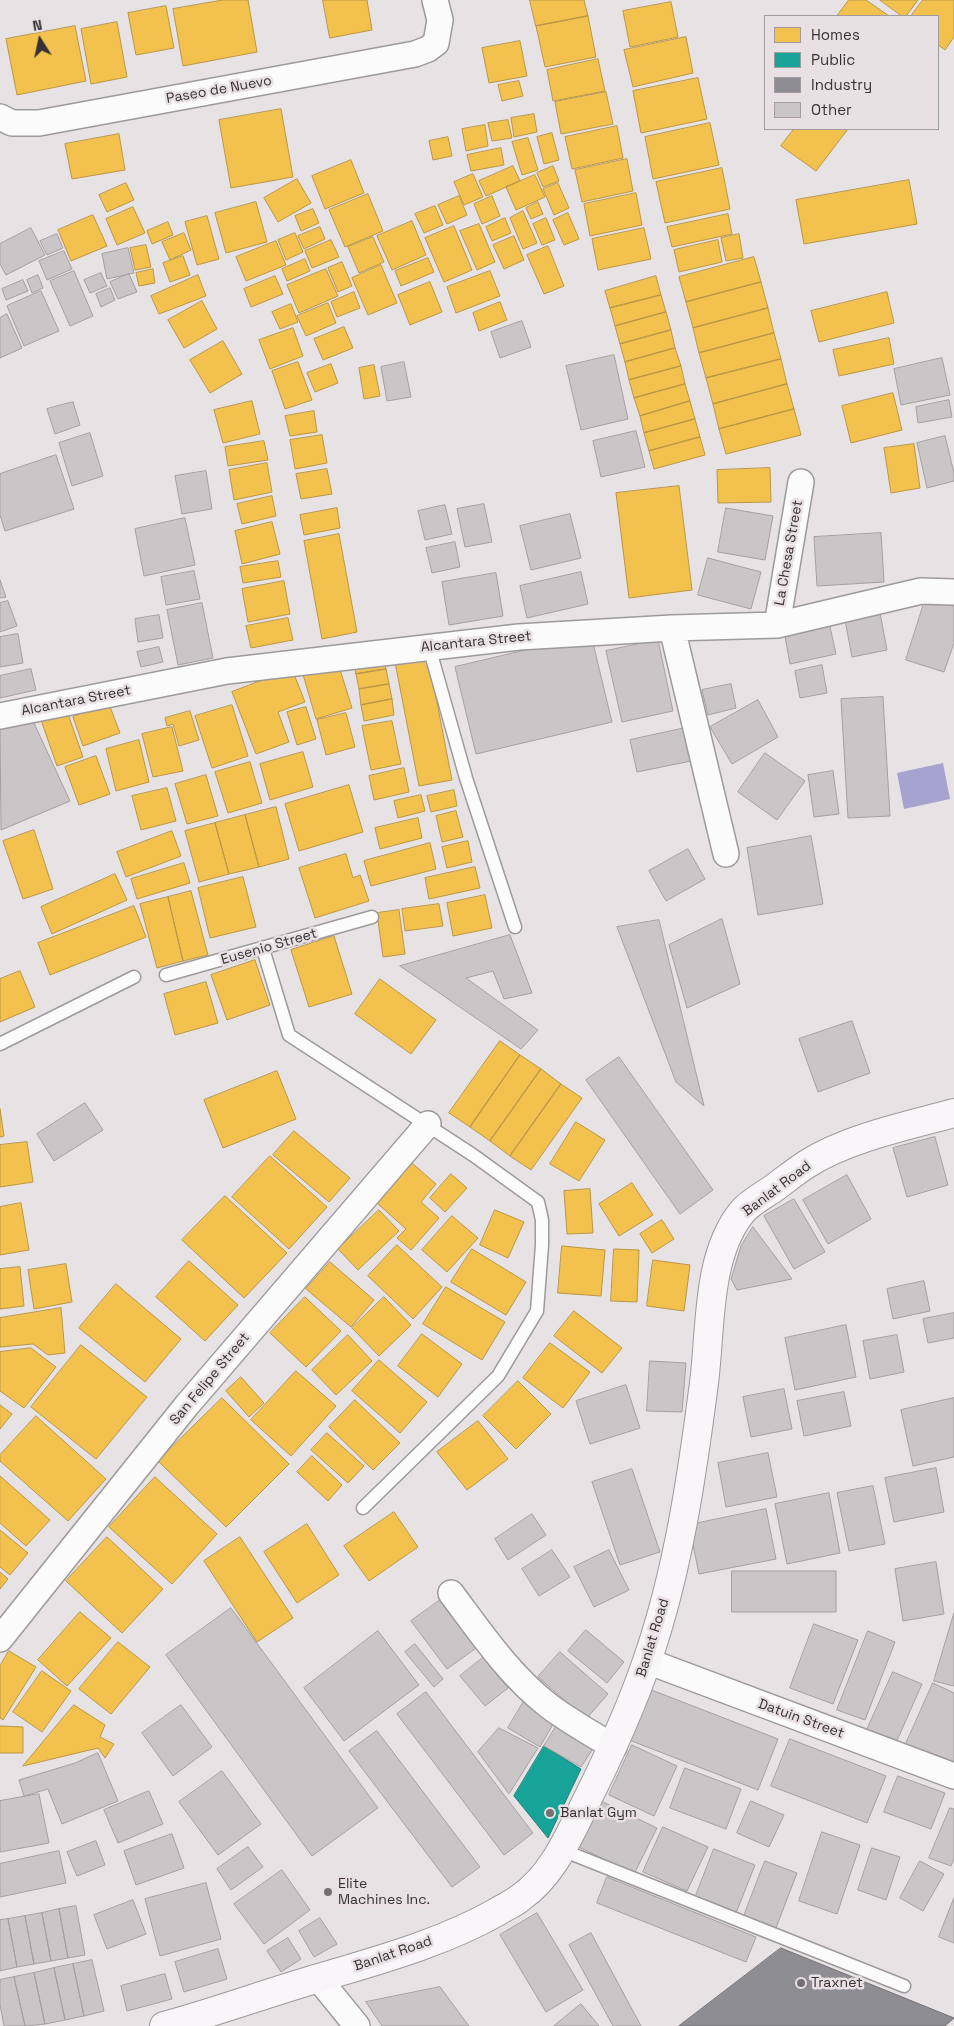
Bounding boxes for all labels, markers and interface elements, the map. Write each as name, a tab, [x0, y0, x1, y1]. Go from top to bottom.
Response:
north arrow	[15, 15, 65, 65]
legend	[764, 15, 939, 130]
text: N	[31, 16, 44, 35]
text: Homes	[811, 25, 860, 44]
text: Public	[811, 50, 855, 69]
street label: Paseo de Nuevo	[165, 72, 273, 108]
text: Industry	[811, 75, 872, 94]
text: Other	[811, 100, 852, 119]
street label: La Chesa Street	[771, 499, 807, 607]
street label: Alcantara Street	[420, 628, 532, 656]
street label: Alcantara Street	[20, 682, 132, 720]
street label: Eusenio Street	[219, 925, 319, 969]
street label: Banlat Road	[739, 1158, 815, 1220]
street label: San Felipe Street	[167, 1330, 253, 1428]
street label: Banlat Road	[633, 1597, 673, 1679]
street label: Datuin Street	[756, 1696, 846, 1742]
place label: Banlat Gym	[560, 1805, 637, 1821]
marker: Banlat Gym	[544, 1807, 556, 1819]
place label: Elite Machines Inc.	[338, 1876, 430, 1908]
marker: Elite Machines Inc.	[322, 1886, 334, 1898]
street label: Banlat Road	[352, 1933, 434, 1975]
place label: Traxnet	[811, 1975, 863, 1991]
marker: Traxnet	[795, 1977, 807, 1989]

